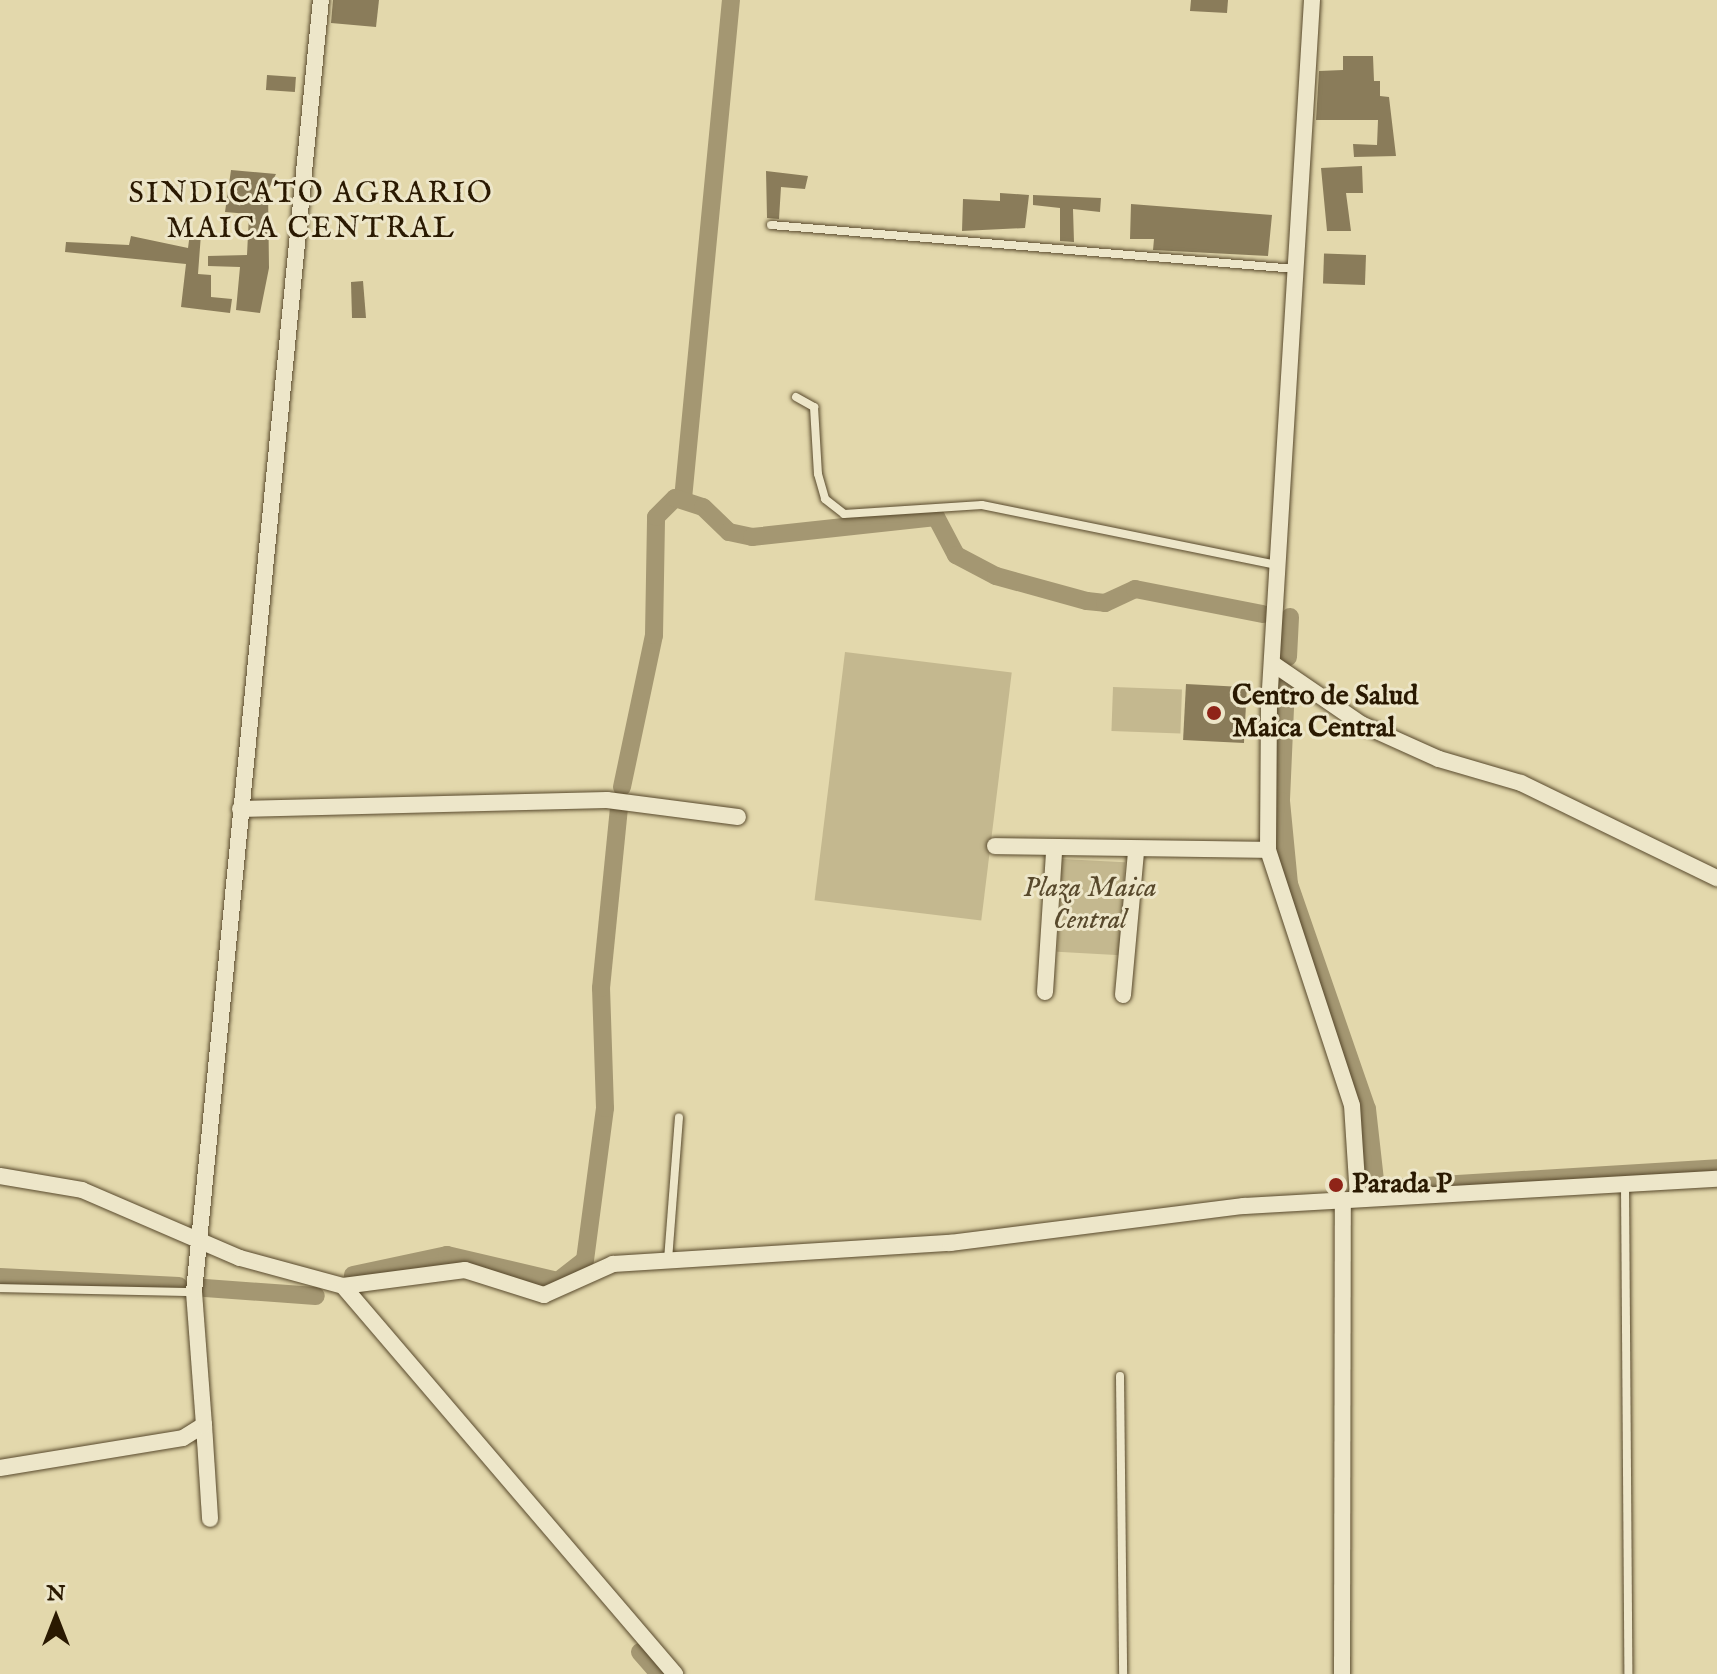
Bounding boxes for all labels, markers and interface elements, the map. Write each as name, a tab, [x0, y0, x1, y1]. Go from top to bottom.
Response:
district label: SINDICATO AGRARIO MAICA CENTRAL	[128, 176, 494, 246]
place label: Centro de Salud Maica Central	[1232, 680, 1418, 746]
marker: Centro de Salud Maica Central	[1203, 702, 1225, 724]
park label: Plaza Maica Central	[1023, 872, 1157, 938]
place label: Parada P	[1352, 1168, 1452, 1202]
marker: Parada P	[1327, 1176, 1345, 1194]
north arrow	[16, 1578, 96, 1658]
text: N	[46, 1580, 66, 1608]

